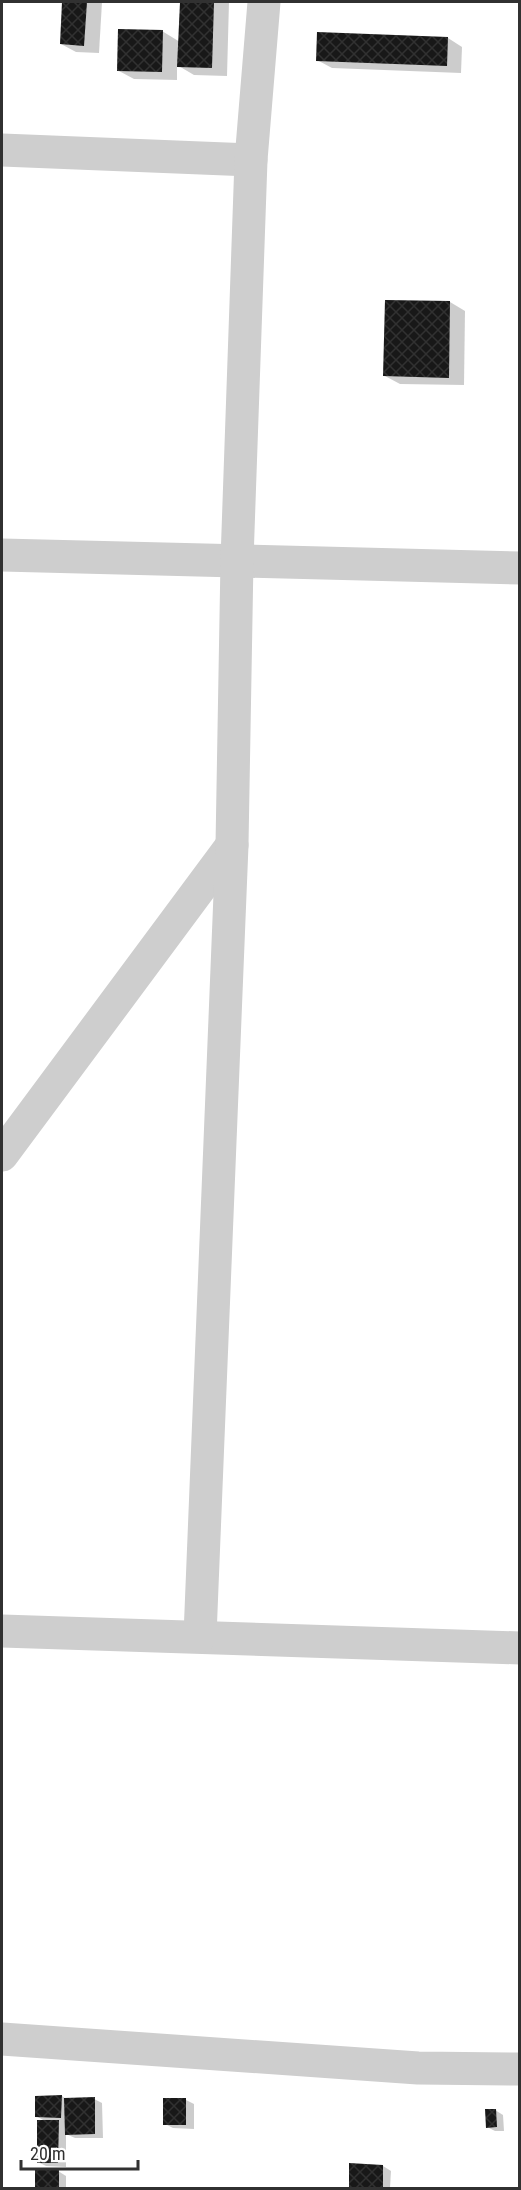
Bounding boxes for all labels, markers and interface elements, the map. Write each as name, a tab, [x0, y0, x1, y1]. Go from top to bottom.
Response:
scale bar	[21, 2133, 138, 2171]
text: 20 m	[30, 2143, 65, 2164]

